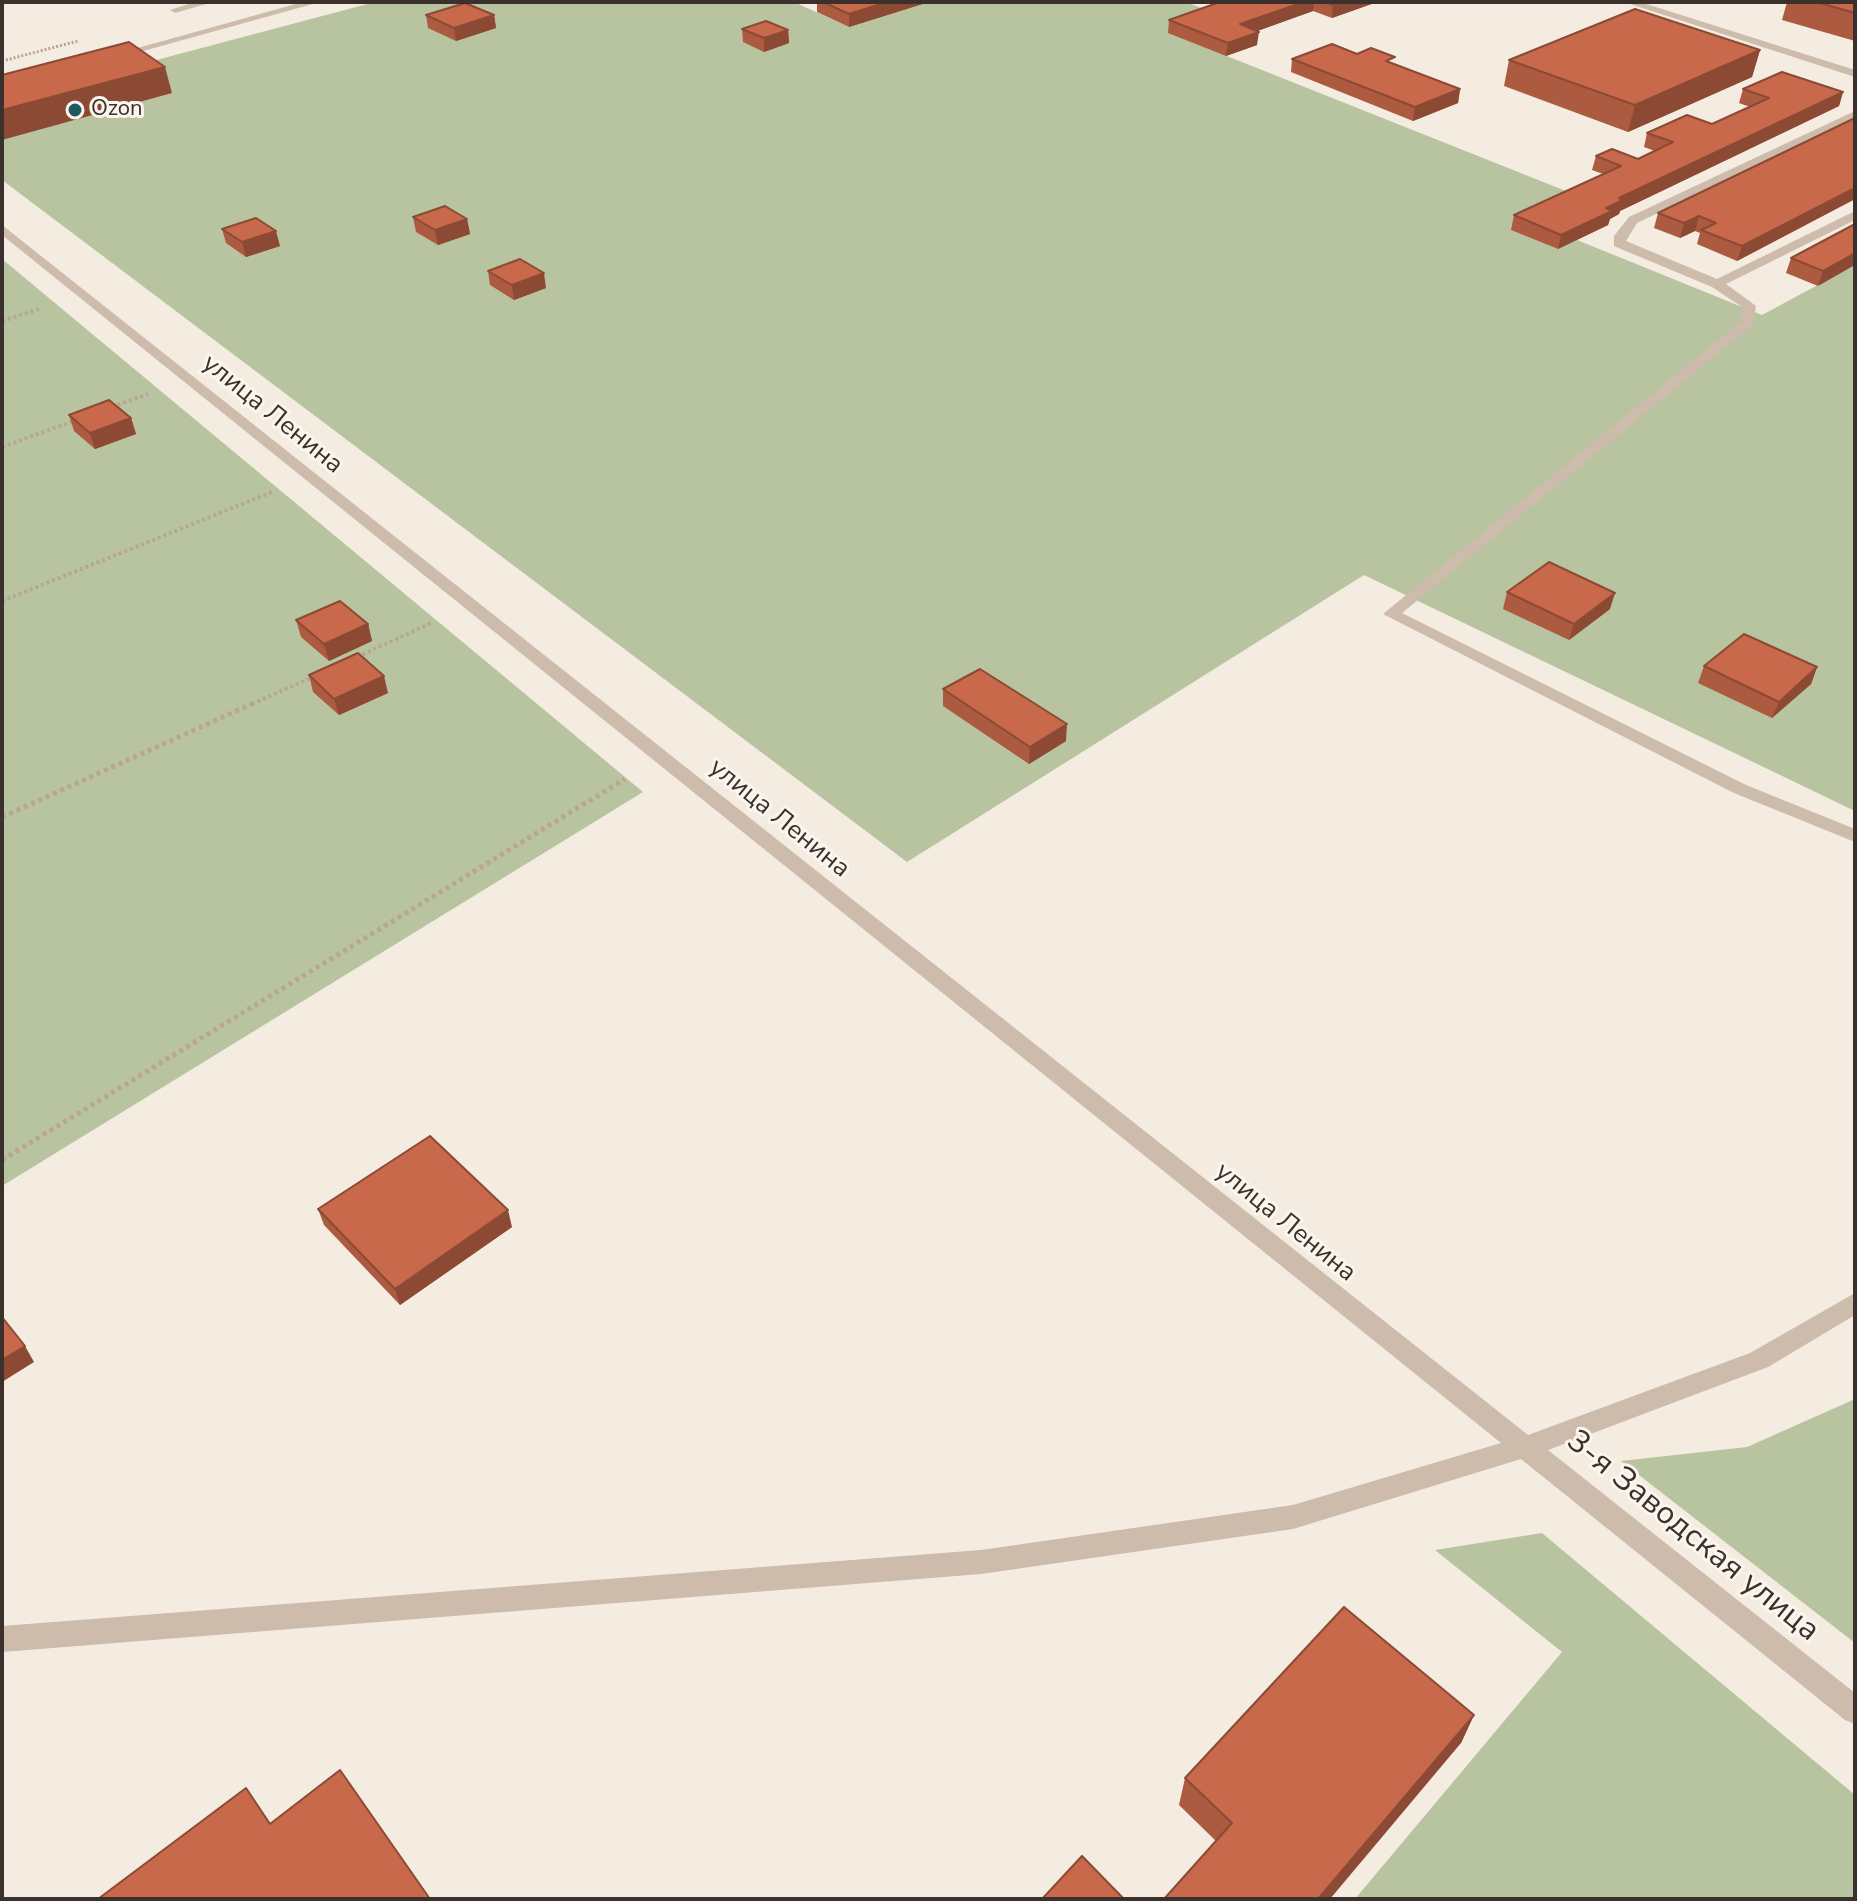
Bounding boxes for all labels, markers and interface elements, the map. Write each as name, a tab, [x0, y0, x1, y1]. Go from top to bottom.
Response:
place label: Ozon	[91, 97, 143, 123]
marker: Ozon	[66, 101, 84, 119]
street label: улица Ленина	[195, 349, 349, 481]
street label: улица Ленина	[702, 753, 856, 885]
street label: улица Ленина	[1208, 1157, 1362, 1289]
street label: 3-я Заводская улица	[1558, 1423, 1826, 1651]

